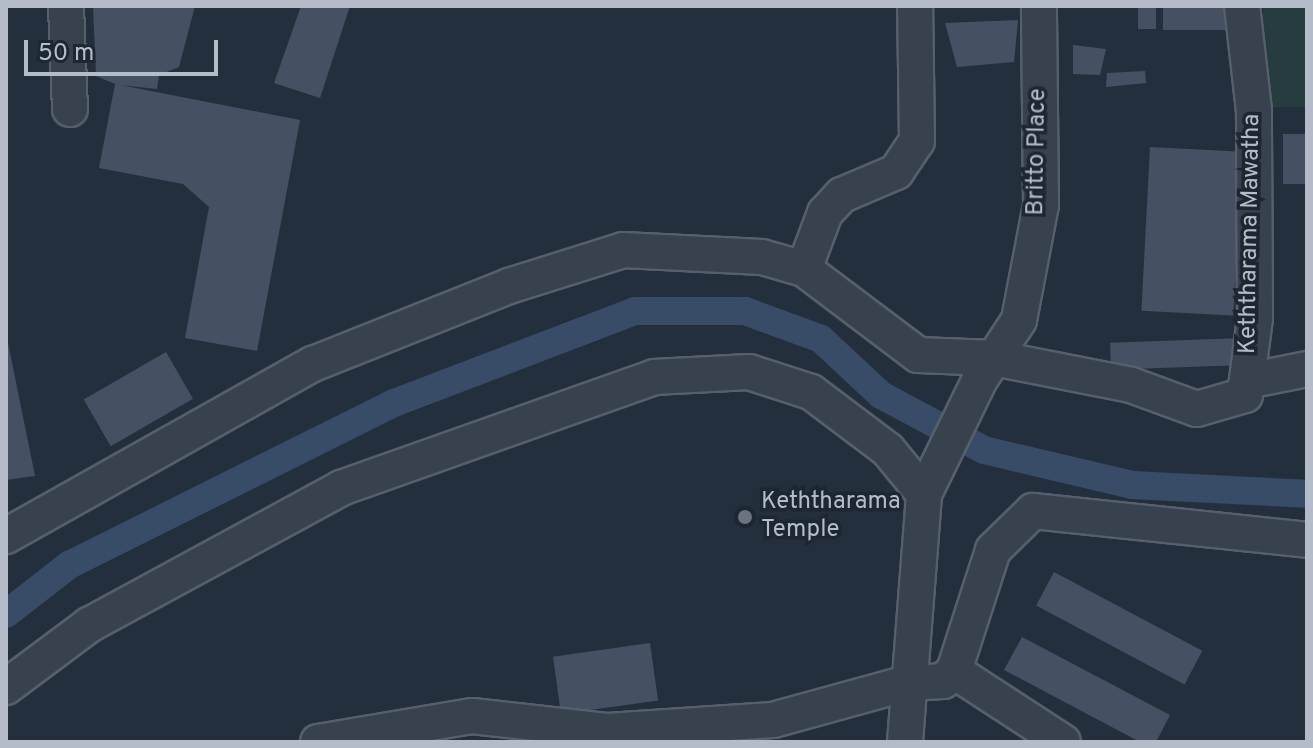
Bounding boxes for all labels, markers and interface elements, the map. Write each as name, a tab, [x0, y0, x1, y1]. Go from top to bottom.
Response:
scale bar	[28, 24, 222, 74]
text: 50 m	[38, 39, 94, 69]
street label: Britto Place	[1022, 88, 1054, 216]
street label: Keththarama Mawatha	[1235, 114, 1267, 354]
place label: Keththarama Temple	[761, 489, 901, 545]
marker: Keththarama Temple	[736, 508, 754, 526]

